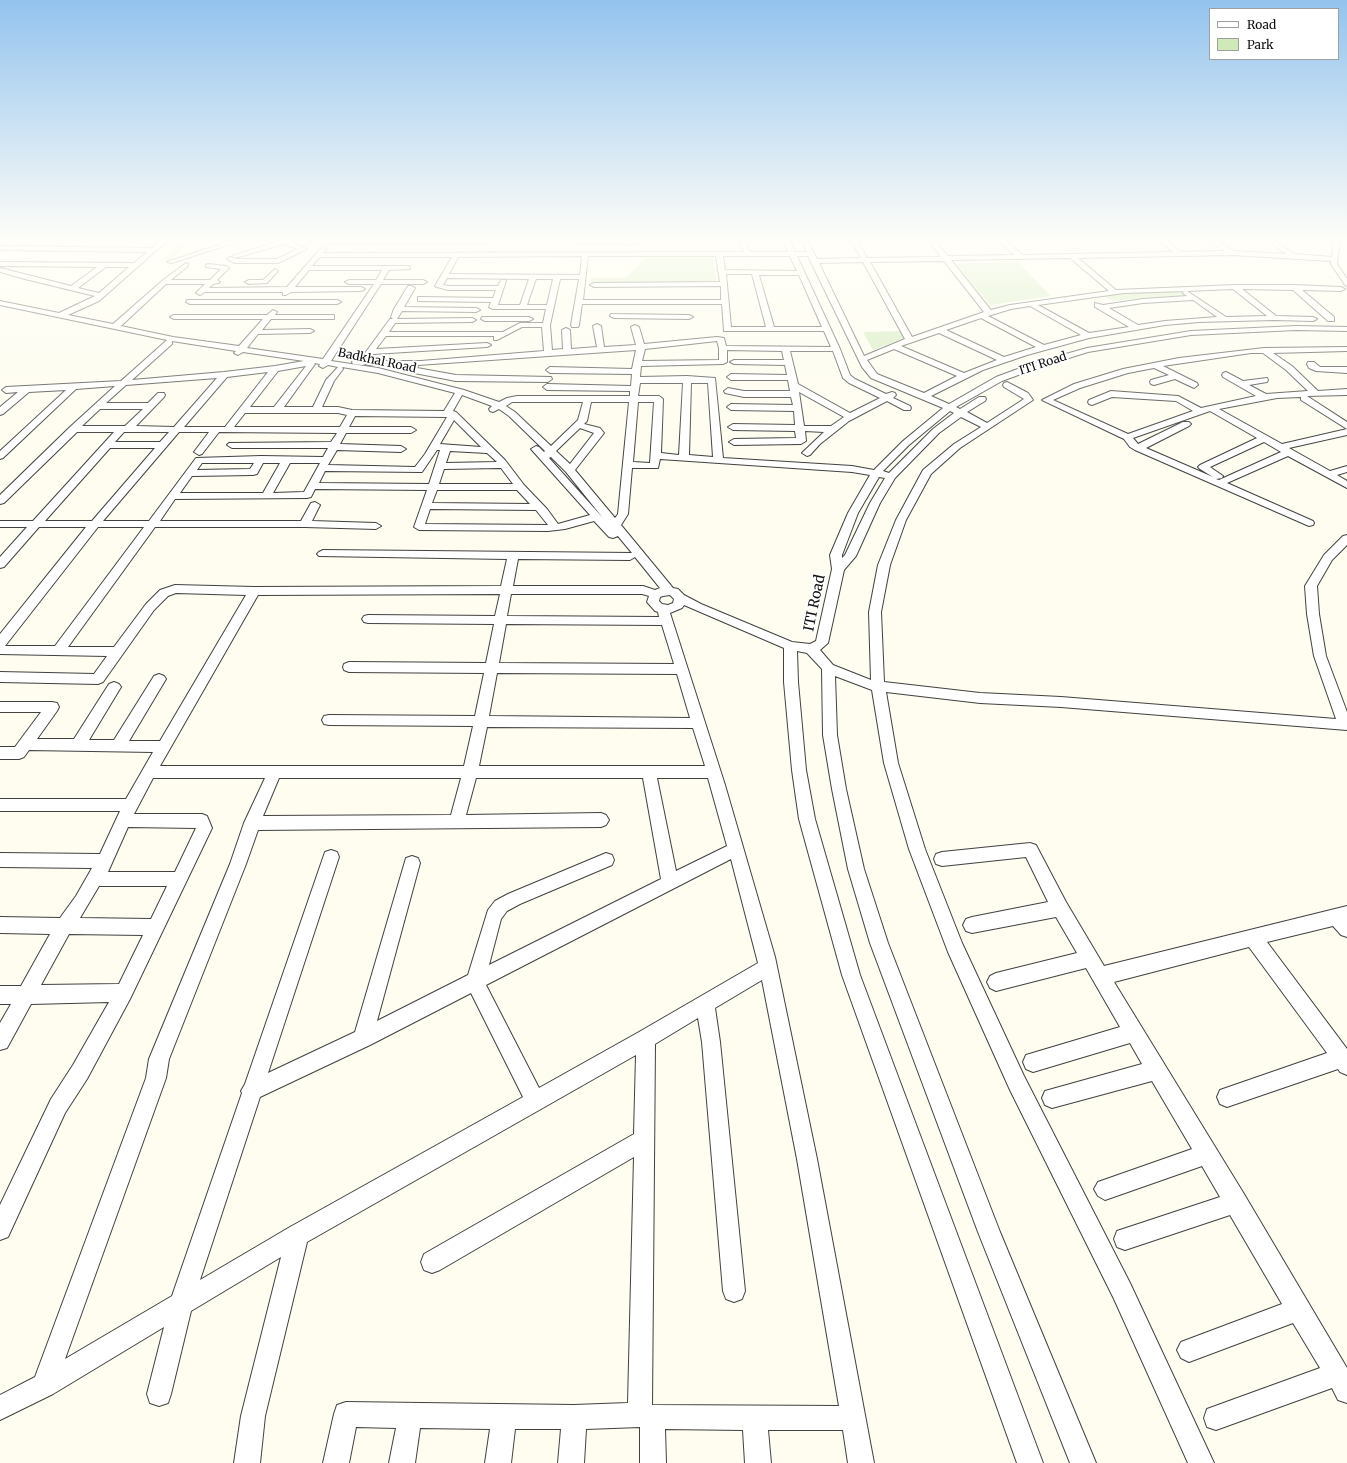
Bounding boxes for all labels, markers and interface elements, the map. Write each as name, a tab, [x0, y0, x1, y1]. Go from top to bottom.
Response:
legend	[1209, 8, 1339, 60]
text: Road	[1247, 17, 1276, 32]
text: Park	[1247, 37, 1274, 52]
street label: Badkhal Road	[336, 346, 418, 376]
street label: ITI Road	[1017, 350, 1069, 378]
street label: ITI Road	[801, 573, 829, 633]

